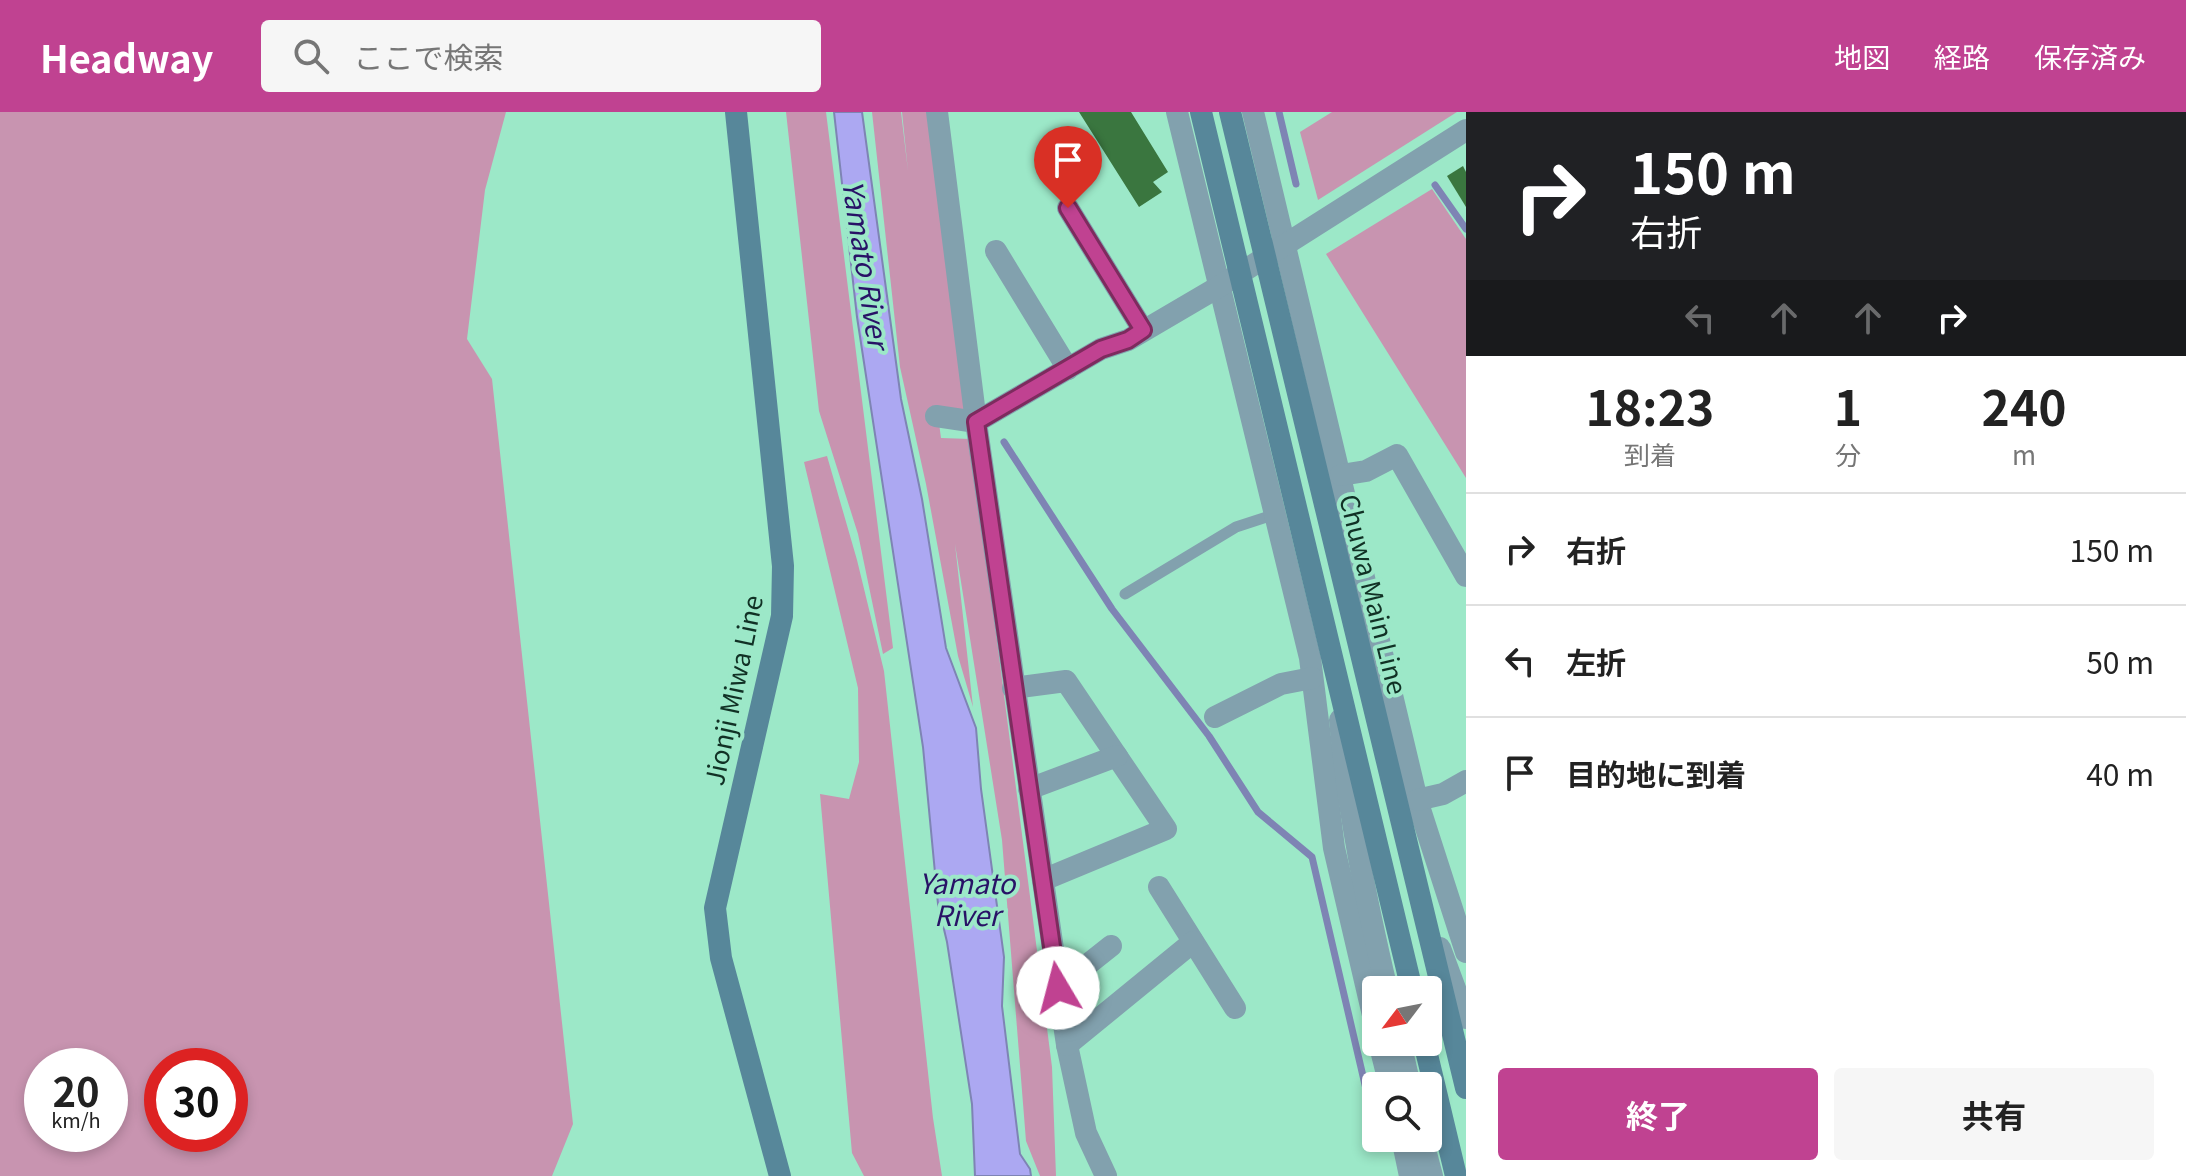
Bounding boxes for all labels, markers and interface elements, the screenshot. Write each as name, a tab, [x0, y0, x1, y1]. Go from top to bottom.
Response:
search box	[261, 20, 821, 92]
text: Headway	[40, 29, 213, 84]
icon: search	[289, 34, 333, 78]
text: ここで検索	[353, 34, 503, 78]
text: 地図	[1834, 36, 1890, 76]
text: 経路	[1934, 36, 1990, 76]
text: 保存済み	[2034, 36, 2146, 76]
pin	[1034, 126, 1102, 208]
text: 150 m	[1630, 129, 1796, 210]
icon: arrive	[1046, 138, 1090, 182]
icon: right	[1498, 144, 1602, 248]
water label: Yamato River	[834, 177, 901, 355]
text: 右折	[1630, 204, 1702, 256]
icon: left	[1678, 296, 1722, 340]
icon: ahead	[1762, 296, 1806, 340]
icon: ahead	[1846, 296, 1890, 340]
icon: right	[1930, 296, 1974, 340]
text: 18:23	[1585, 370, 1714, 440]
text: 1	[1834, 370, 1862, 440]
text: 240	[1982, 370, 2067, 440]
text: 到着	[1624, 435, 1676, 472]
text: 分	[1835, 435, 1861, 472]
text: m	[2012, 435, 2036, 472]
street label: Chuwa Main Line	[1332, 490, 1418, 698]
icon: right	[1498, 527, 1542, 571]
text: 右折	[1566, 527, 1626, 571]
text: 150 m	[2070, 527, 2154, 571]
street label: Jionji Miwa Line	[694, 591, 770, 789]
icon: left	[1498, 639, 1542, 683]
text: 左折	[1566, 639, 1626, 683]
text: 50 m	[2086, 639, 2154, 683]
icon: arrive	[1498, 751, 1542, 795]
text: 目的地に到着	[1566, 751, 1746, 795]
text: 40 m	[2086, 751, 2154, 795]
water label: Yamato River	[919, 862, 1016, 934]
position arrow	[1016, 946, 1100, 1030]
north arrow	[1362, 976, 1442, 1056]
map controls	[1362, 976, 1442, 1152]
speed limit sign: 30	[144, 1048, 248, 1152]
text: 20	[52, 1061, 100, 1119]
button: 終了	[1498, 1068, 1818, 1160]
button: 共有	[1834, 1068, 2154, 1160]
button: search	[1362, 1072, 1442, 1152]
text: km/h	[51, 1105, 101, 1134]

